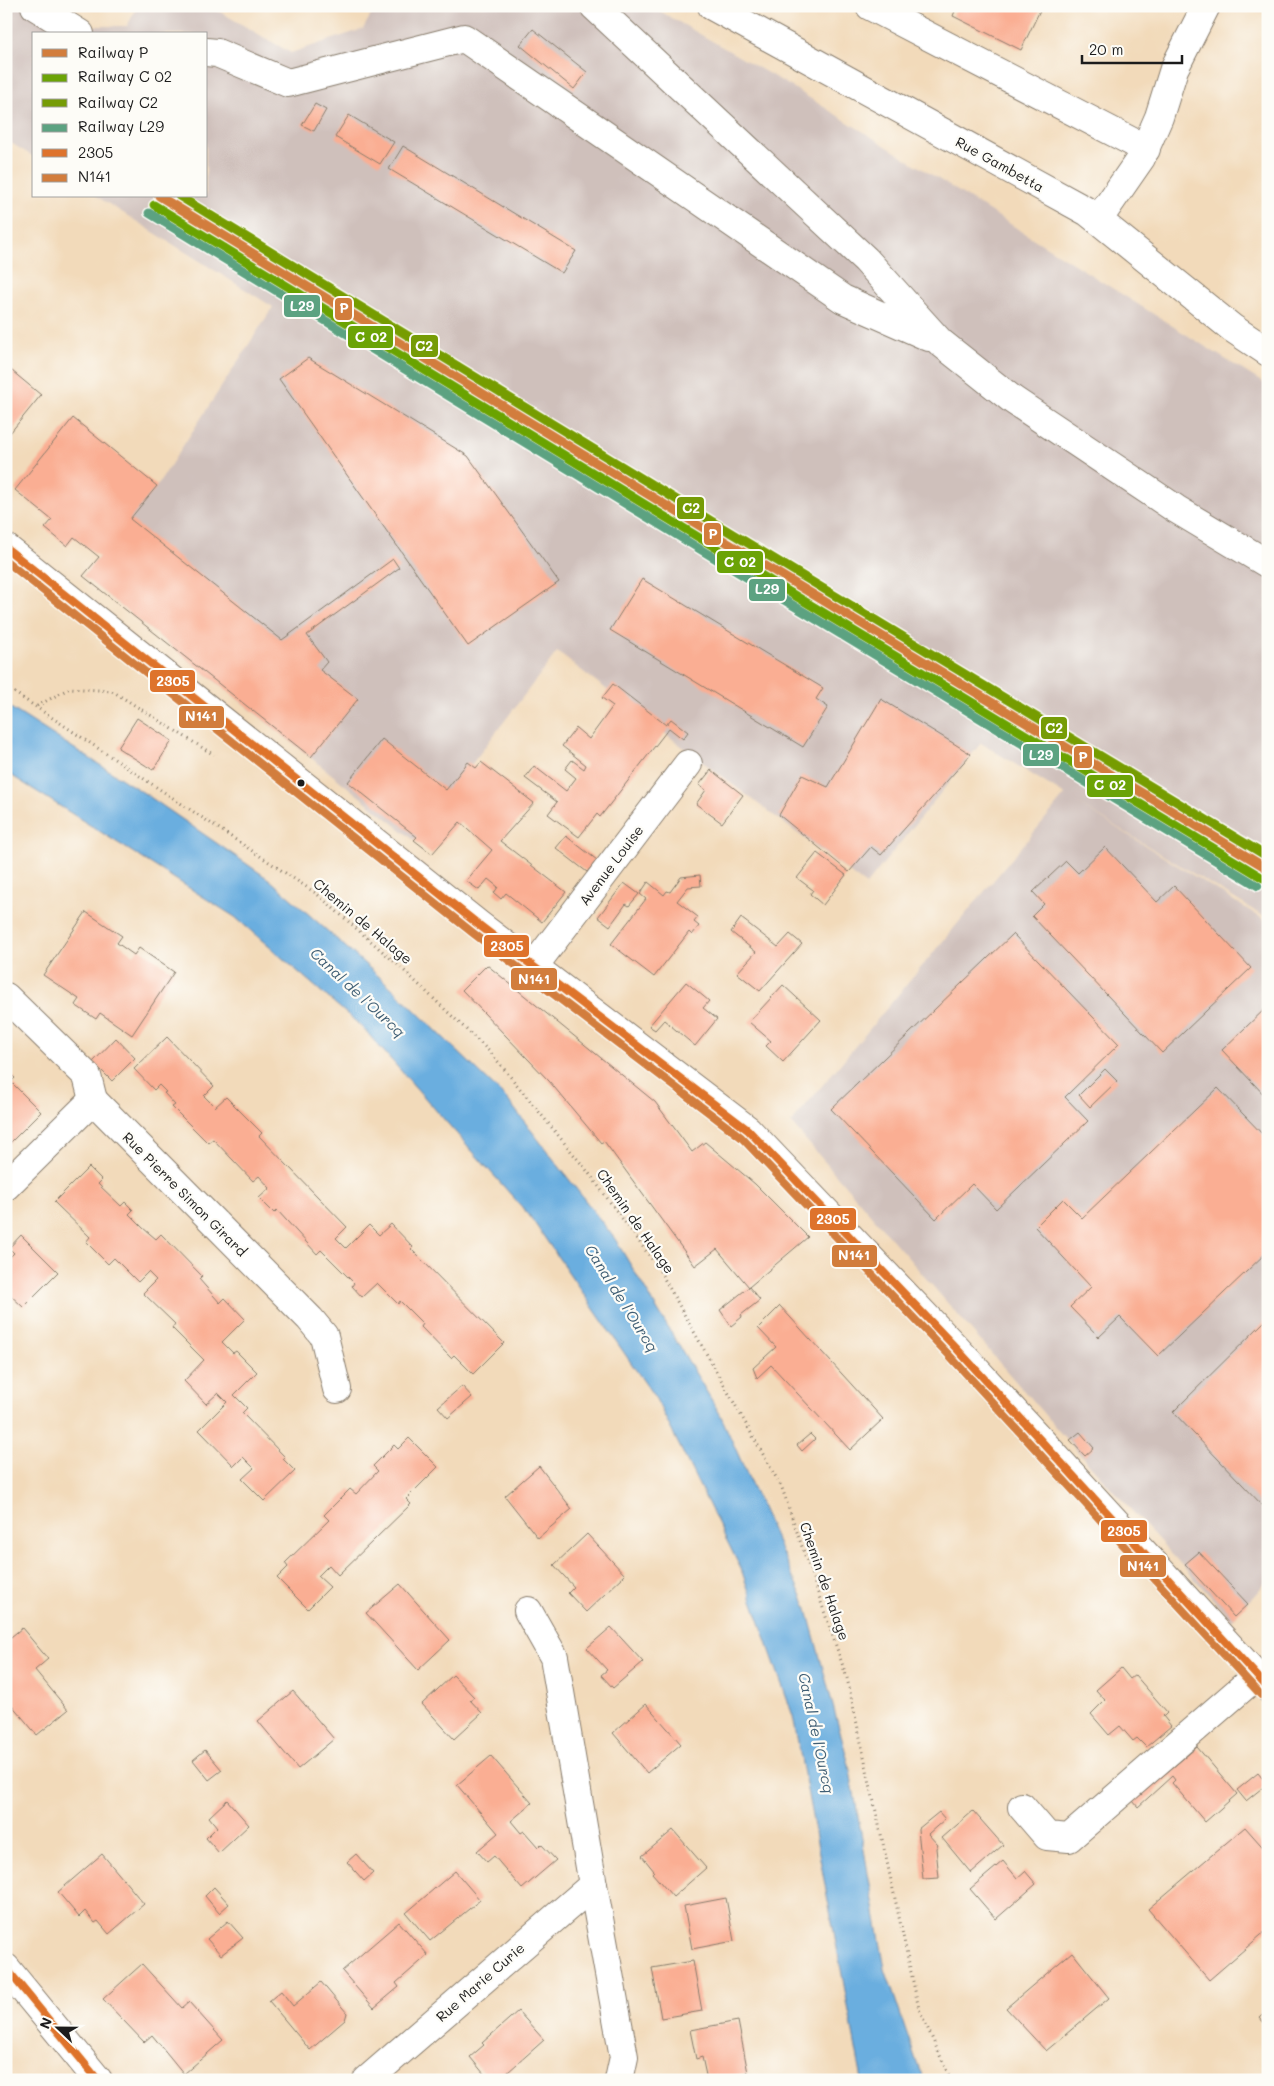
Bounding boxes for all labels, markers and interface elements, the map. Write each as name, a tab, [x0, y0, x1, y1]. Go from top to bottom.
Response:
legend	[32, 32, 208, 198]
scale bar	[1082, 32, 1182, 64]
text: 20 m	[1089, 39, 1123, 59]
text: Railway P	[78, 42, 148, 62]
text: Railway C 02	[78, 66, 172, 86]
text: Railway C2	[78, 92, 158, 112]
text: Railway L29	[78, 116, 164, 136]
street label: Rue Gambetta	[952, 132, 1048, 196]
text: 2305	[78, 142, 113, 162]
text: N141	[78, 166, 111, 186]
line badge: L29	[283, 294, 321, 318]
text: L29	[290, 296, 315, 315]
line badge: P	[334, 297, 353, 321]
text: P	[339, 298, 349, 317]
line badge: C 02	[347, 325, 394, 349]
text: C 02	[355, 327, 387, 346]
line badge: C2	[410, 334, 439, 358]
text: C2	[415, 336, 433, 355]
line badge: C2	[676, 496, 705, 520]
text: C2	[682, 498, 700, 517]
line badge: P	[703, 522, 722, 546]
text: P	[708, 524, 718, 543]
line badge: C 02	[716, 550, 764, 574]
text: C 02	[724, 552, 756, 571]
line badge: L29	[748, 578, 786, 602]
text: L29	[755, 579, 780, 598]
line badge: 2305	[149, 669, 196, 693]
text: 2305	[156, 671, 190, 690]
line badge: N141	[178, 705, 225, 729]
text: N141	[185, 706, 217, 725]
line badge: C2	[1040, 716, 1068, 740]
text: C2	[1045, 718, 1063, 737]
line badge: L29	[1022, 743, 1060, 767]
text: L29	[1029, 745, 1054, 764]
line badge: P	[1073, 745, 1093, 769]
text: P	[1078, 747, 1088, 766]
line badge: C 02	[1086, 774, 1134, 798]
text: C 02	[1094, 775, 1126, 794]
unlabelled marker	[296, 778, 306, 788]
street label: Avenue Louise	[575, 821, 647, 909]
street label: Chemin de Halage	[309, 874, 417, 968]
line badge: 2305	[483, 934, 530, 958]
text: 2305	[490, 936, 524, 955]
water label: Canal de l'Ourcq	[306, 943, 410, 1042]
line badge: N141	[510, 967, 558, 991]
text: N141	[518, 969, 550, 988]
street label: Rue Pierre Simon Girard	[119, 1128, 251, 1260]
street label: Chemin de Halage	[593, 1165, 679, 1277]
line badge: 2305	[809, 1207, 857, 1231]
text: 2305	[816, 1209, 850, 1228]
water label: Canal de l'Ourcq	[581, 1241, 663, 1356]
line badge: N141	[831, 1244, 878, 1268]
text: N141	[838, 1245, 870, 1264]
street label: Chemin de Halage	[796, 1519, 854, 1643]
line badge: 2305	[1100, 1519, 1148, 1543]
text: 2305	[1107, 1521, 1141, 1540]
line badge: N141	[1119, 1554, 1167, 1578]
text: N141	[1127, 1556, 1159, 1575]
water label: Canal de l'Ourcq	[794, 1671, 840, 1796]
street label: Rue Marie Curie	[432, 1938, 528, 2026]
north arrow	[32, 2004, 82, 2054]
text: N	[35, 2014, 56, 2031]

